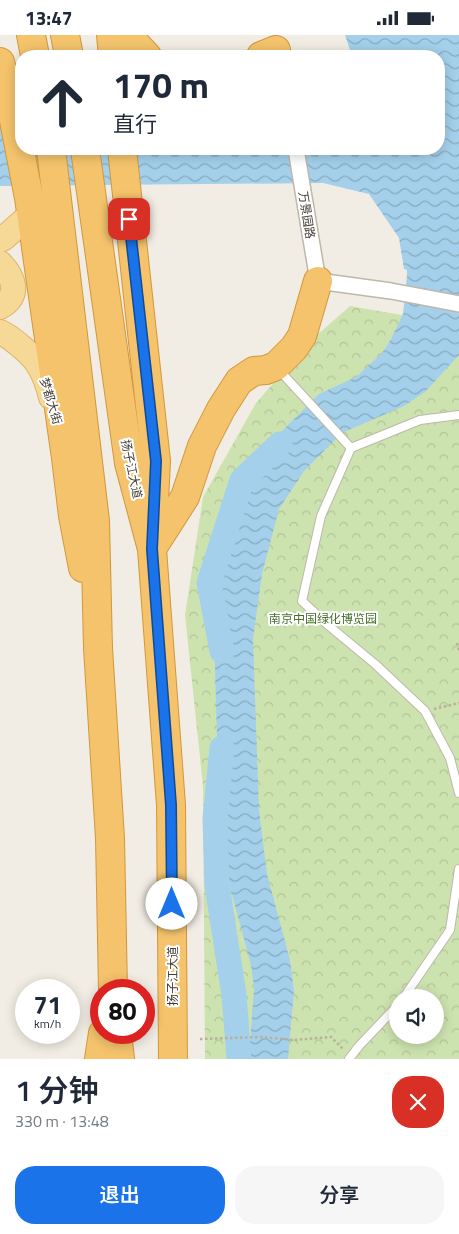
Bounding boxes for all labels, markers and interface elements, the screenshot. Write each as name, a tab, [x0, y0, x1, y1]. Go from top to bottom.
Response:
text: 13:47	[25, 3, 72, 32]
text: 170 m	[113, 58, 209, 112]
icon: ahead	[30, 70, 95, 135]
text: 直行	[113, 107, 157, 141]
street label: 万景园路	[294, 190, 320, 240]
pin	[108, 198, 150, 240]
icon: arrive	[115, 205, 143, 233]
street label: 梦都大街	[35, 375, 67, 427]
street label: 扬子江大道	[116, 438, 148, 500]
park label: 南京中国绿化博览园	[269, 609, 377, 628]
position arrow	[145, 877, 197, 929]
street label: 扬子江大道	[163, 946, 182, 1006]
speed limit sign: 80	[90, 979, 155, 1044]
text: 71	[33, 986, 62, 1024]
map controls	[389, 989, 444, 1044]
button: sound	[389, 989, 444, 1044]
text: km/h	[34, 1014, 61, 1033]
text: 1 分钟	[15, 1067, 98, 1113]
button: close	[392, 1076, 444, 1128]
text: 330 m · 13:48	[15, 1109, 109, 1133]
button: 退出	[15, 1166, 225, 1224]
button: 分享	[235, 1166, 444, 1224]

